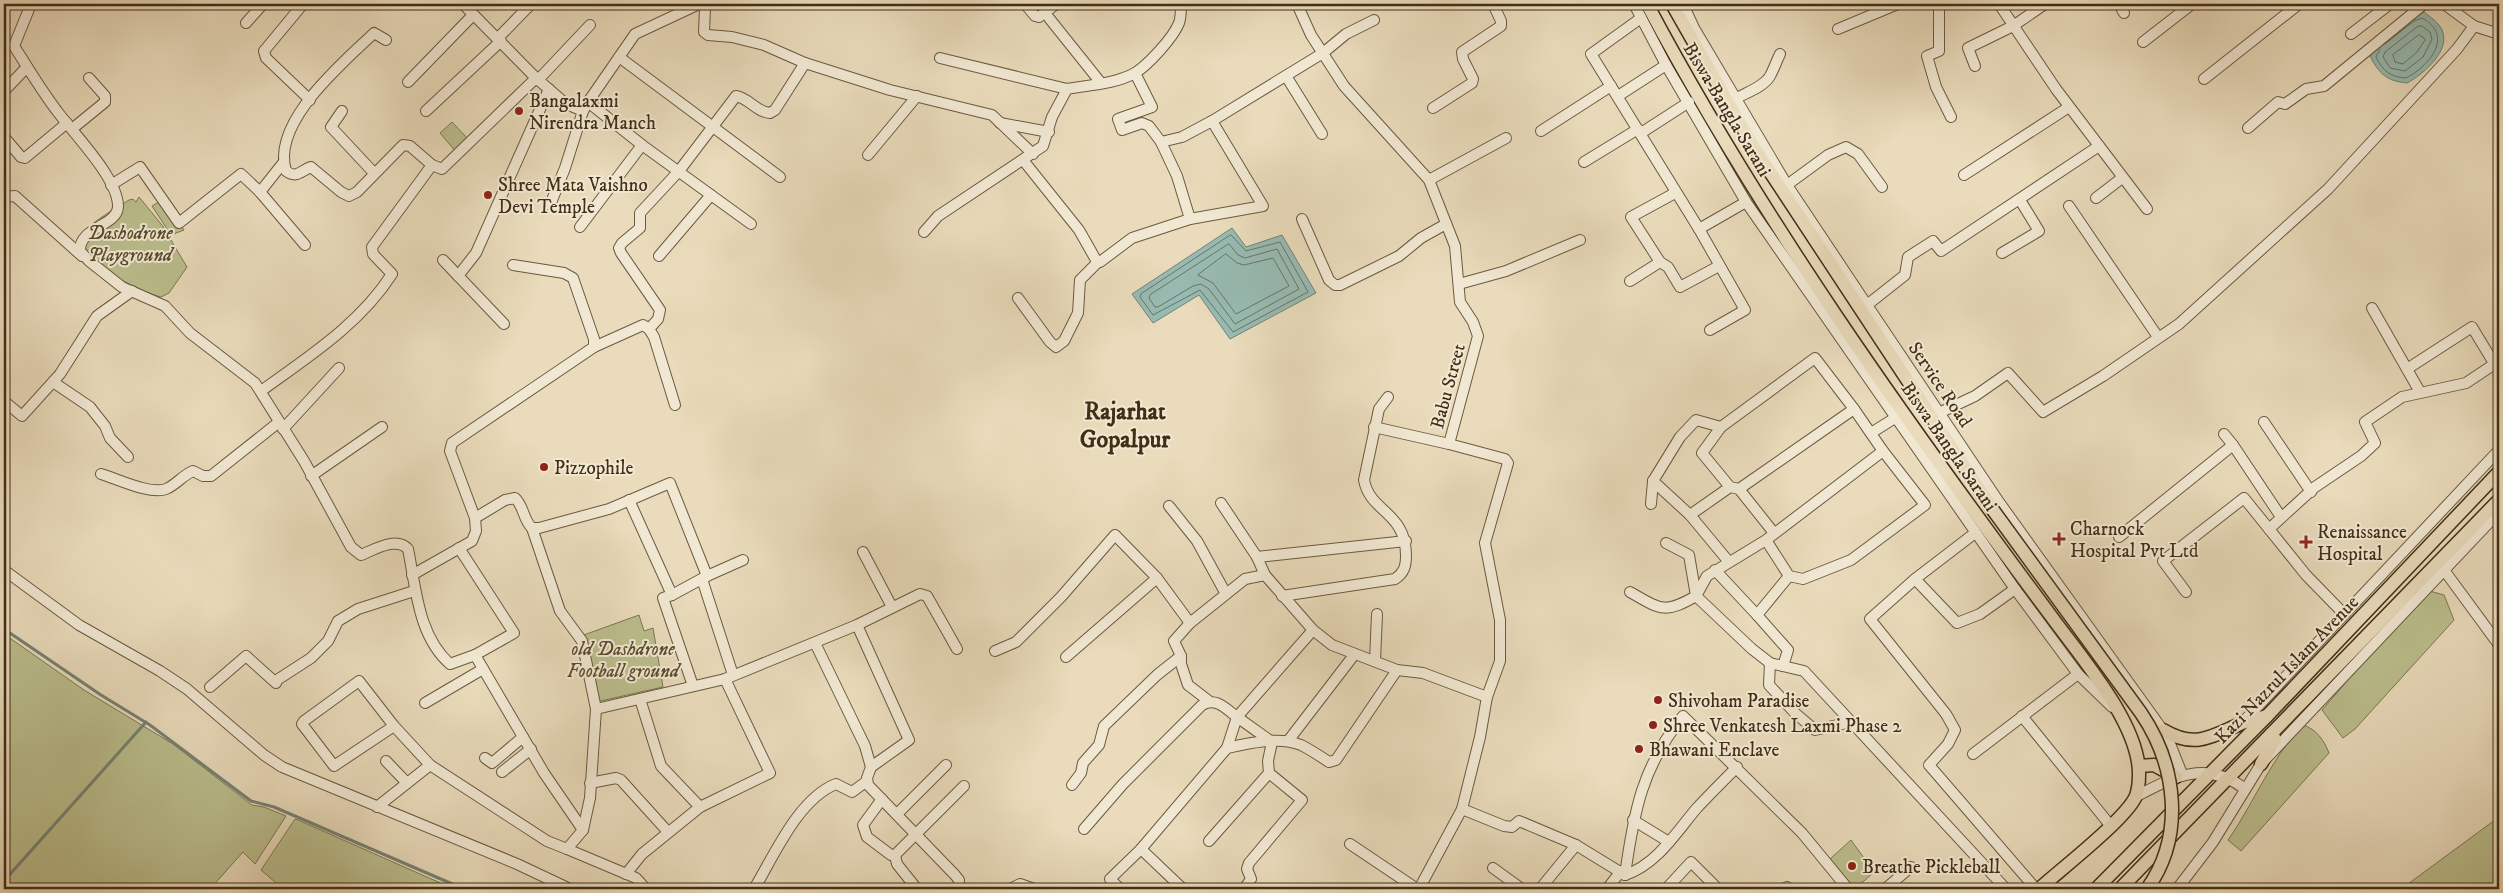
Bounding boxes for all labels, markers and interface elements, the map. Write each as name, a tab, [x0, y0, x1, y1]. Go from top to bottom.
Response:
street label: Biswa Bangla Sarani	[1678, 38, 1776, 181]
place label: Bangalaxmi Nirendra Manch	[529, 90, 656, 135]
marker: Bangalaxmi Nirendra Manch	[513, 105, 525, 117]
place label: Shree Mata Vaishno Devi Temple	[498, 174, 648, 219]
marker: Shree Mata Vaishno Devi Temple	[482, 189, 494, 201]
park label: Dashodrone Playground	[87, 222, 175, 267]
street label: Service Road	[1903, 338, 1977, 432]
street label: Babu Street	[1426, 341, 1471, 431]
street label: Biswa Bangla Sarani	[1896, 378, 2002, 516]
district label: Rajarhat Gopalpur	[1080, 397, 1171, 455]
place label: Pizzophile	[554, 457, 634, 480]
marker: Pizzophile	[538, 461, 550, 473]
place label: Charnock Hospital Pvt Ltd	[2070, 518, 2199, 563]
place label: Renaissance Hospital	[2317, 521, 2407, 566]
marker: Charnock Hospital Pvt Ltd	[2052, 532, 2066, 546]
marker: Renaissance Hospital	[2299, 535, 2313, 549]
street label: Kazi Nazrul Islam Avenue	[2210, 591, 2364, 749]
park label: old Dashdrone Football ground	[567, 638, 682, 683]
place label: Shivoham Paradise	[1668, 690, 1810, 713]
marker: Shivoham Paradise	[1652, 694, 1664, 706]
place label: Shree Venkatesh Laxmi Phase 2	[1663, 715, 1902, 738]
marker: Shree Venkatesh Laxmi Phase 2	[1647, 719, 1659, 731]
place label: Bhawani Enclave	[1649, 739, 1780, 762]
marker: Bhawani Enclave	[1633, 743, 1645, 755]
place label: Breathe Pickleball	[1862, 856, 2001, 879]
marker: Breathe Pickleball	[1846, 860, 1858, 872]

